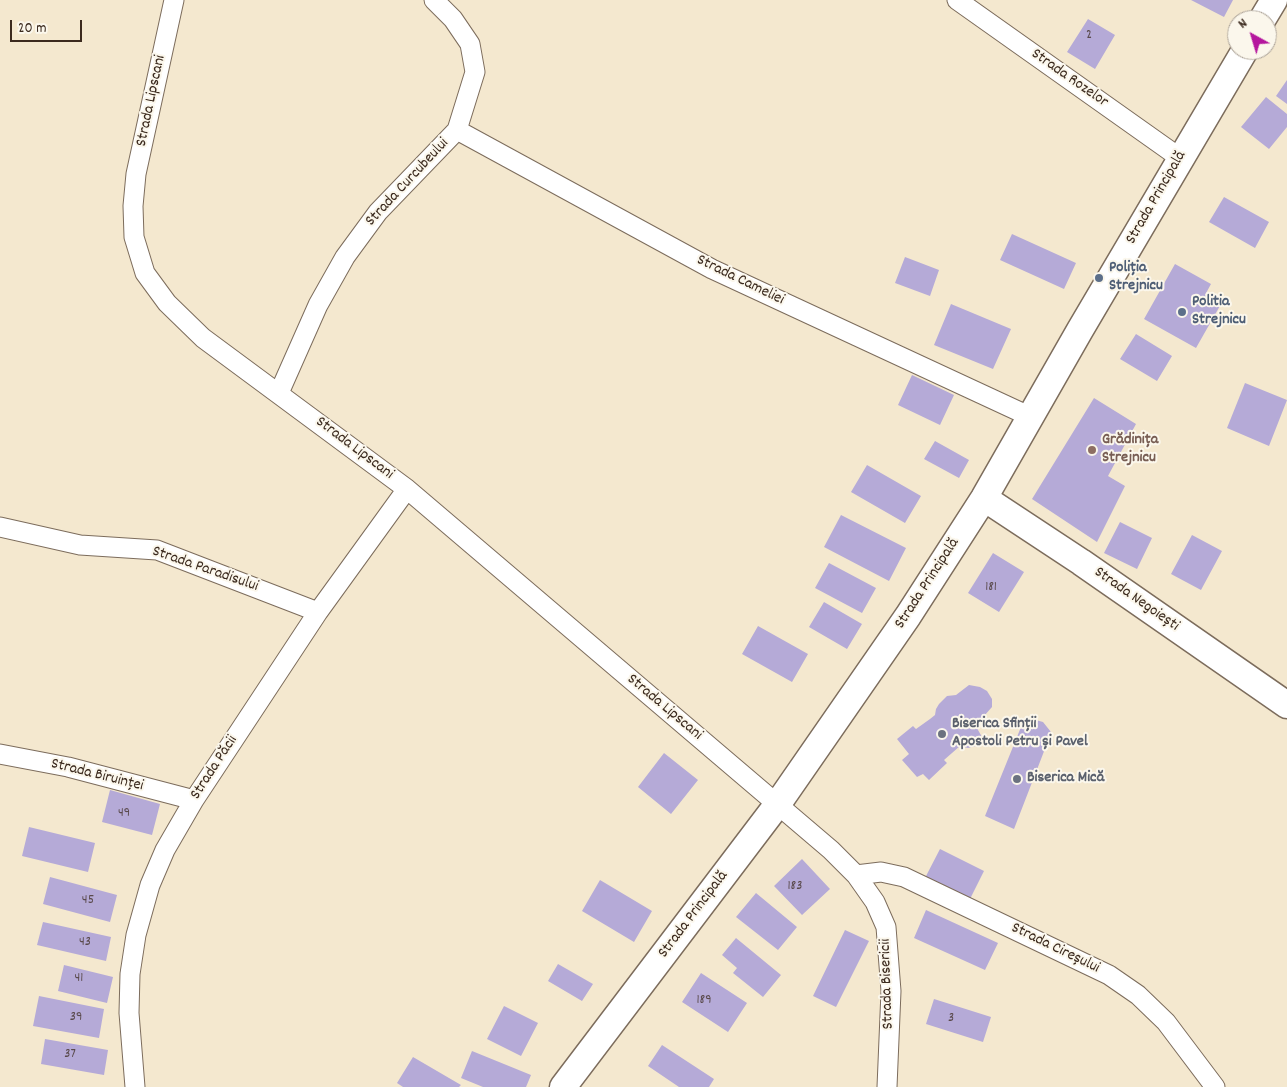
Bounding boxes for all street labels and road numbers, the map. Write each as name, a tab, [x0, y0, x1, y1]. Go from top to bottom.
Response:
street label: Strada Rozelor	[1027, 45, 1111, 113]
street label: Strada Lipscani	[133, 54, 171, 148]
street label: Strada Curcubeului	[362, 135, 454, 231]
street label: Strada Principală	[1123, 148, 1191, 248]
street label: Strada Cameliei	[693, 252, 787, 310]
street label: Strada Lipscani	[311, 413, 397, 485]
street label: Strada Principală	[891, 535, 965, 633]
street label: Strada Paradisului	[149, 543, 261, 597]
street label: Strada Negoiești	[1090, 564, 1182, 636]
street label: Strada Lipscani	[622, 671, 706, 745]
street label: Strada Păcii	[187, 732, 243, 804]
street label: Strada Biruinței	[49, 755, 145, 797]
street label: Strada Principală	[655, 867, 733, 963]
street label: Strada Cireșului	[1008, 919, 1102, 979]
street label: Strada Bisericii	[877, 938, 899, 1030]

